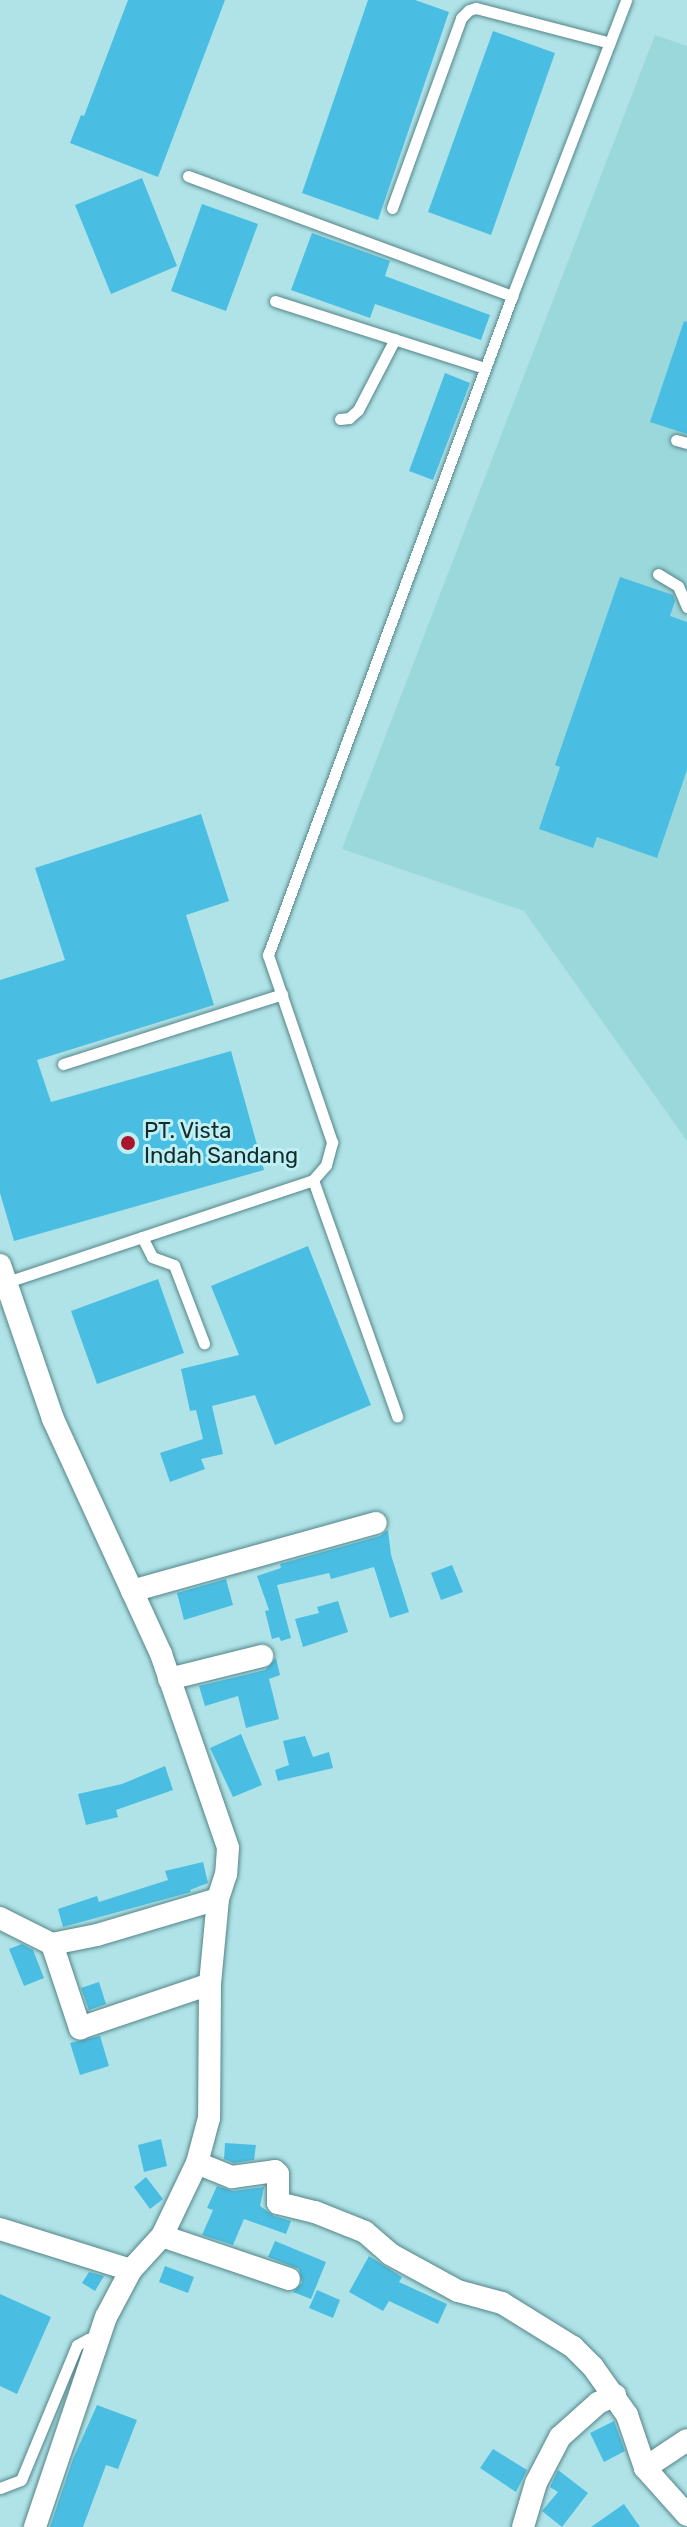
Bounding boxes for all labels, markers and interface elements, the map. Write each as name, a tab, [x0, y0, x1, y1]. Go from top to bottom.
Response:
place label: PT. Vista Indah Sandang	[144, 1117, 298, 1168]
marker: PT. Vista Indah Sandang	[119, 1134, 137, 1152]

